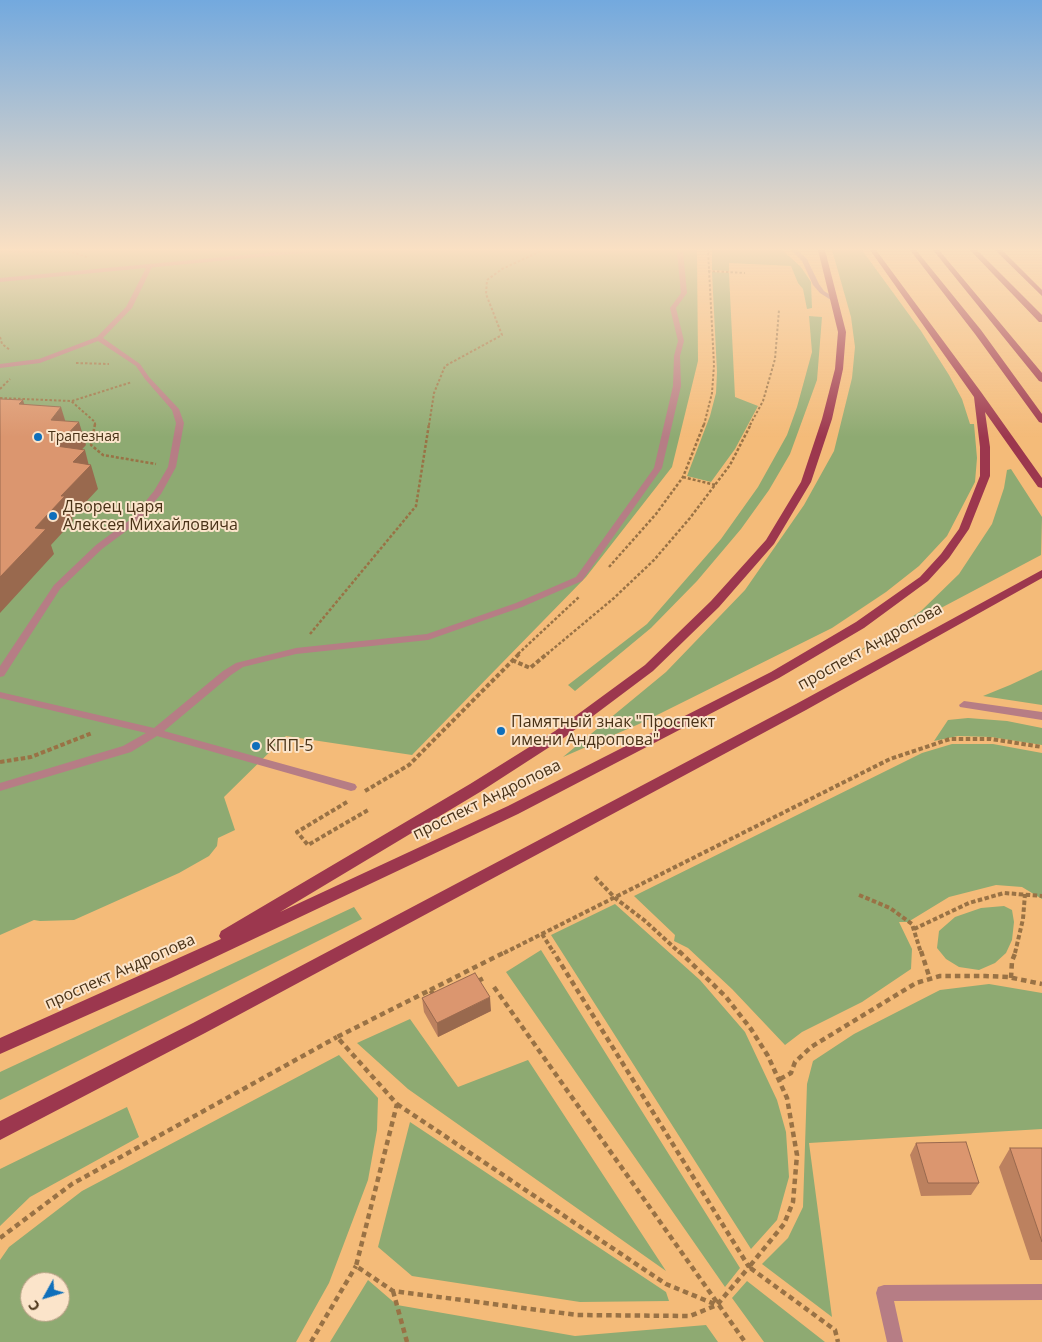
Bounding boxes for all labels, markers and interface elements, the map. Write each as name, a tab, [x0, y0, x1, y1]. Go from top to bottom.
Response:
place label: Трапезная	[48, 429, 120, 445]
marker: Трапезная	[32, 431, 44, 443]
place label: Дворец царя Алексея Михайловича	[63, 497, 238, 535]
marker: Дворец царя Алексея Михайловича	[47, 510, 59, 522]
street label: проспект Андропова	[794, 599, 946, 695]
place label: Памятный знак "Проспект имени Андропова"	[511, 712, 715, 750]
marker: Памятный знак "Проспект имени Андропова"	[495, 725, 507, 737]
place label: КПП-5	[266, 736, 313, 756]
marker: КПП-5	[250, 740, 262, 752]
street label: проспект Андропова	[410, 756, 564, 844]
street label: проспект Андропова	[42, 930, 198, 1014]
north arrow	[20, 1272, 70, 1322]
text: С	[24, 1297, 44, 1316]

